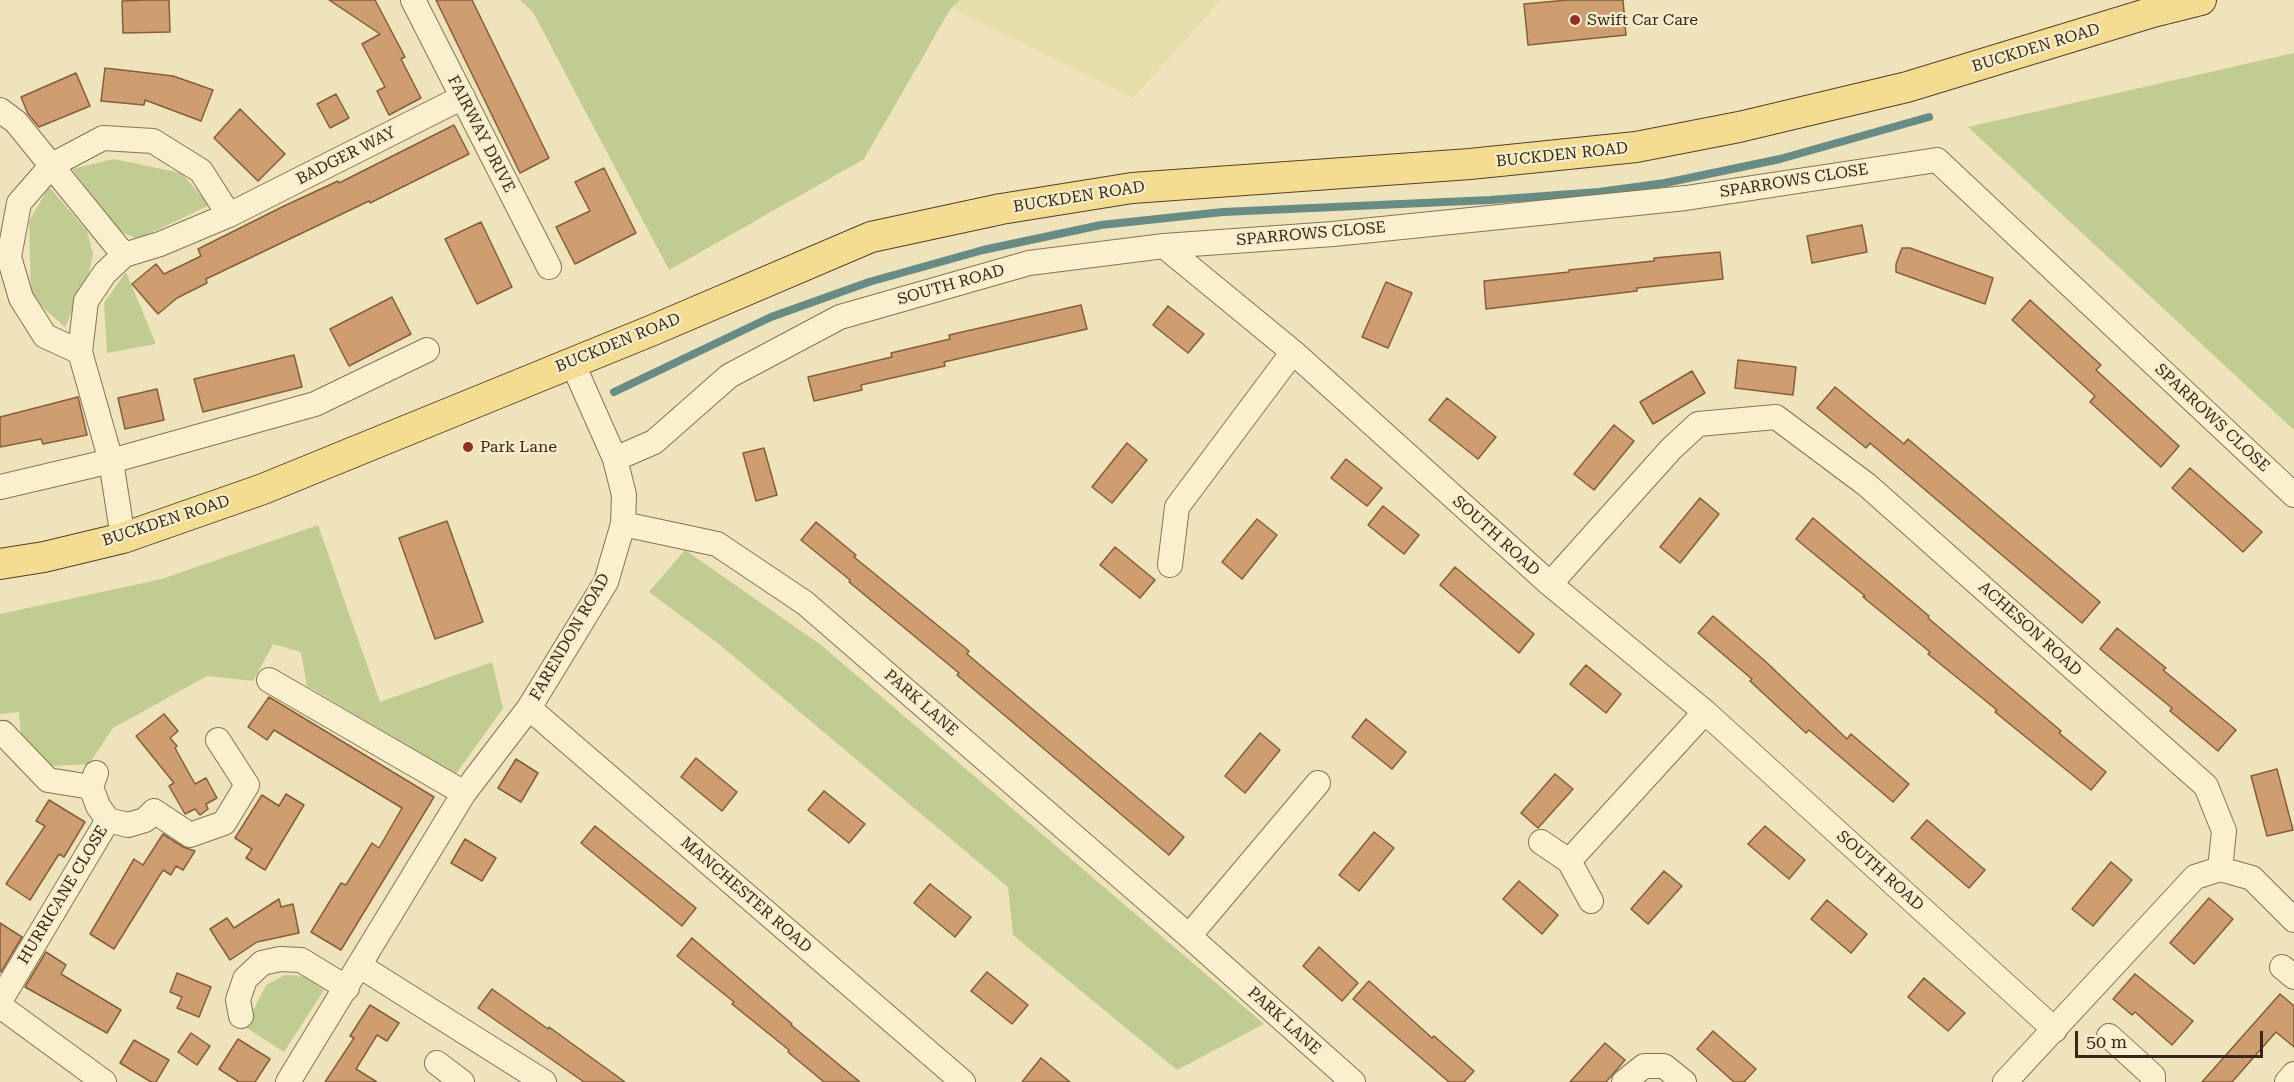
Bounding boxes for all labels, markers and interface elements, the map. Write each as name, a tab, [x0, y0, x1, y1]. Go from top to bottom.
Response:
place label: Swift Car Care	[1587, 10, 1698, 30]
marker: Swift Car Care	[1568, 13, 1582, 27]
street label: BUCKDEN ROAD	[1970, 19, 2102, 77]
street label: FAIRWAY DRIVE	[443, 72, 519, 196]
street label: BADGER WAY	[293, 123, 399, 189]
street label: BUCKDEN ROAD	[1495, 139, 1629, 171]
street label: SPARROWS CLOSE	[1718, 160, 1870, 202]
street label: BUCKDEN ROAD	[1012, 177, 1146, 217]
street label: SPARROWS CLOSE	[1235, 218, 1387, 250]
street label: SOUTH ROAD	[895, 261, 1007, 309]
street label: BUCKDEN ROAD	[553, 309, 683, 377]
street label: SPARROWS CLOSE	[2151, 360, 2273, 476]
place label: Park Lane	[480, 437, 557, 457]
marker: Park Lane	[461, 440, 475, 454]
street label: BUCKDEN ROAD	[100, 491, 232, 551]
street label: SOUTH ROAD	[1449, 492, 1543, 580]
street label: FARENDON ROAD	[526, 570, 614, 704]
street label: ACHESON ROAD	[1974, 578, 2086, 680]
street label: PARK LANE	[880, 666, 962, 740]
street label: HURRICANE CLOSE	[14, 822, 112, 968]
street label: SOUTH ROAD	[1833, 827, 1927, 915]
street label: MANCHESTER ROAD	[677, 833, 815, 957]
street label: PARK LANE	[1243, 983, 1325, 1059]
scale bar	[2078, 1019, 2266, 1057]
text: 50 m	[2086, 1031, 2127, 1052]

